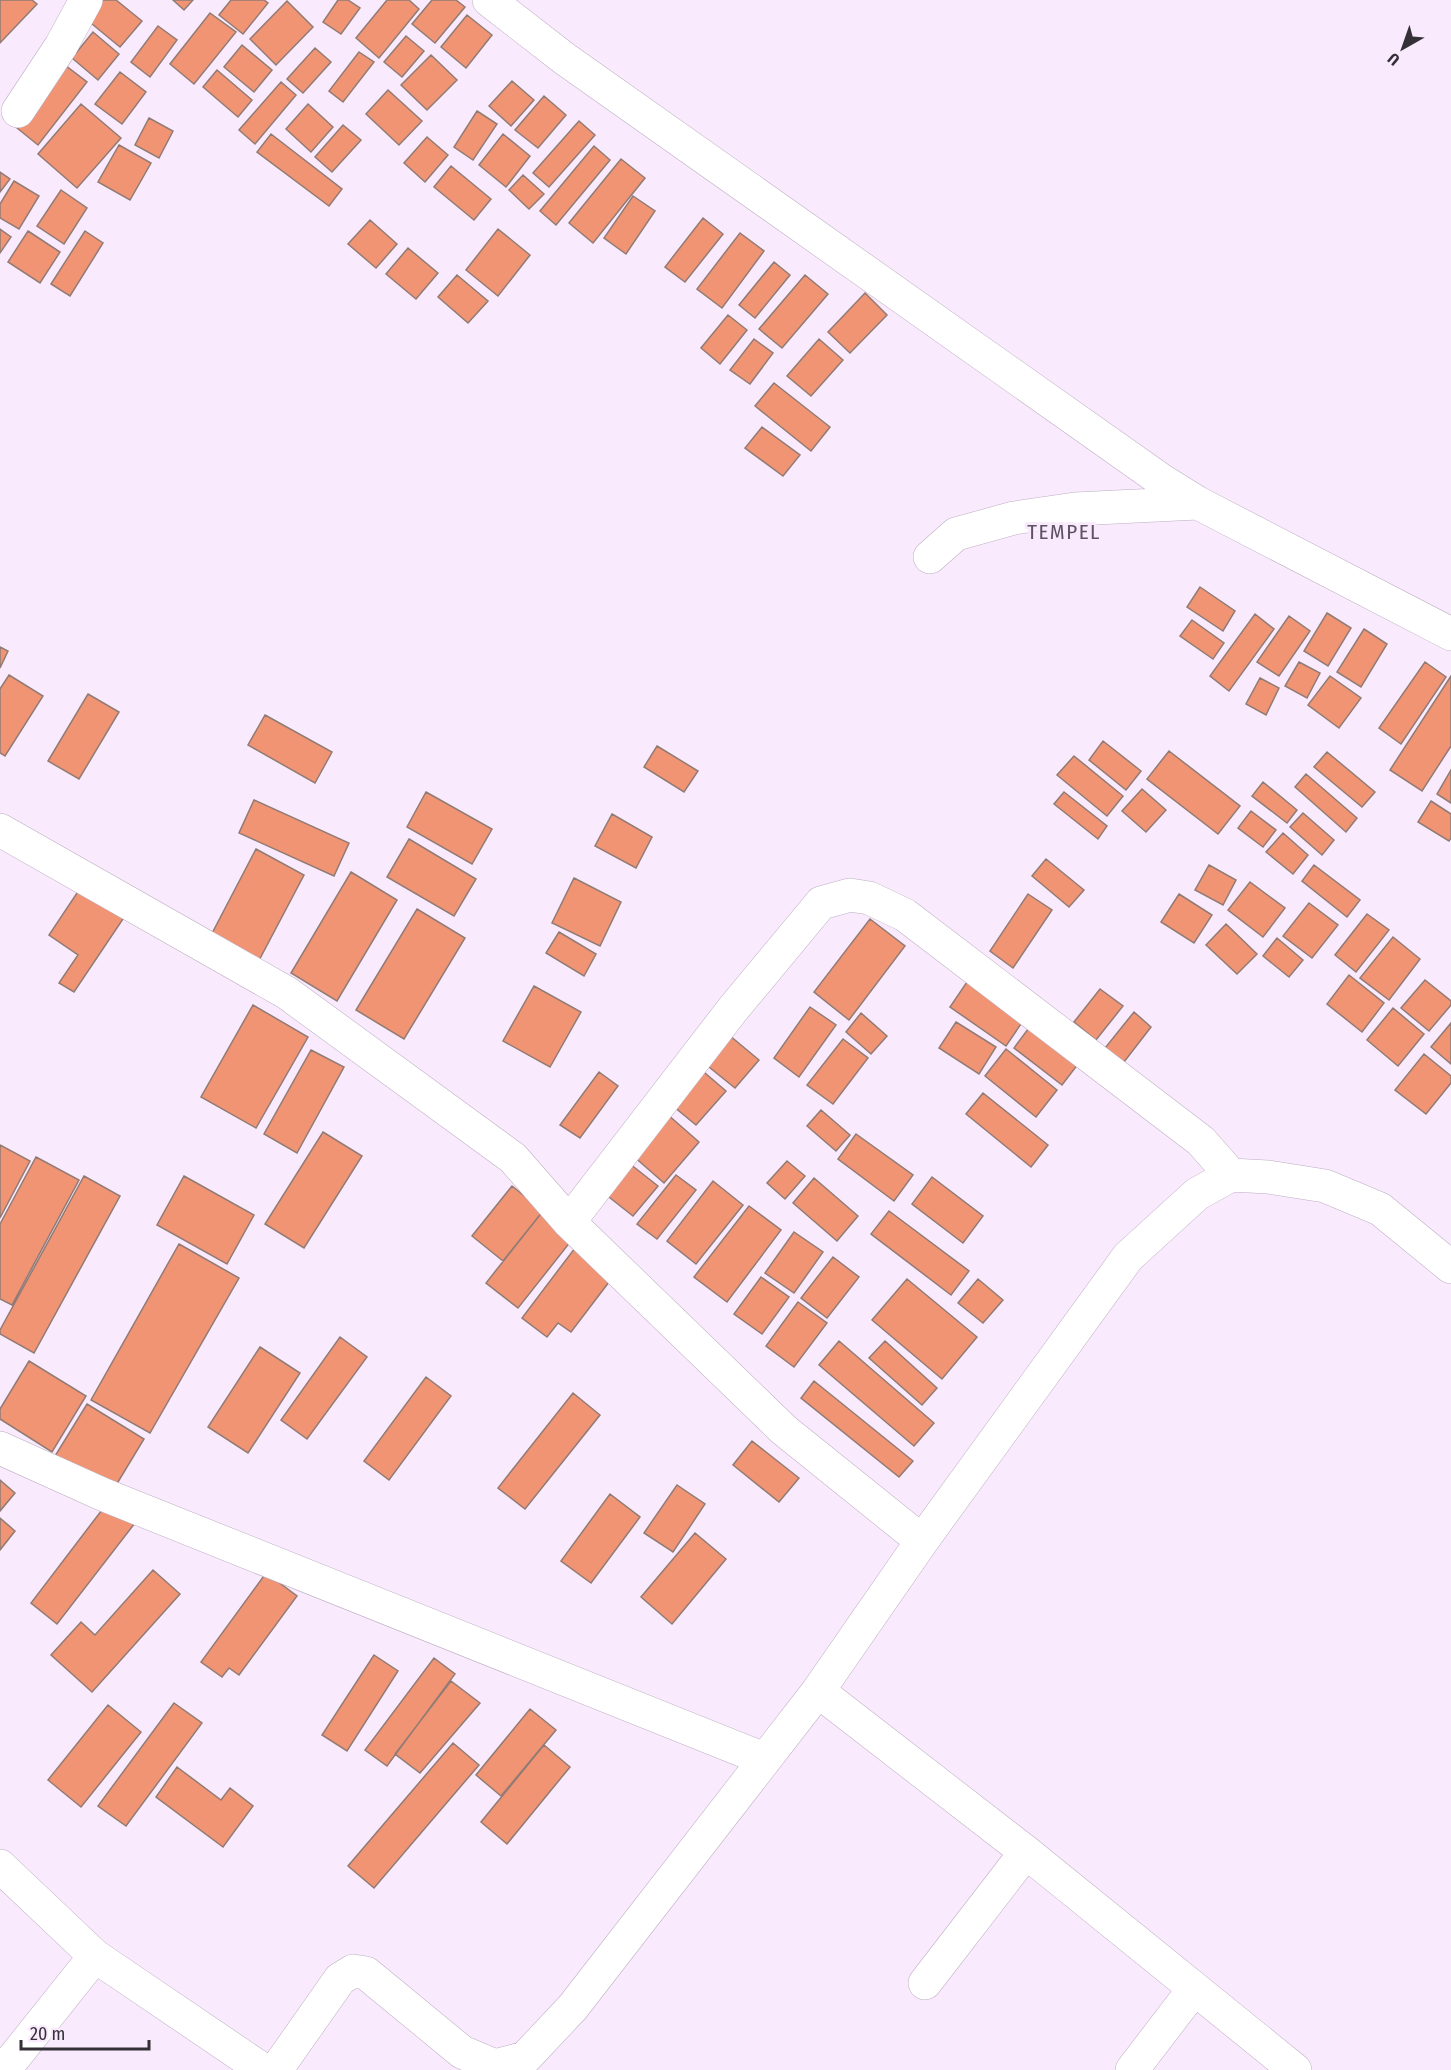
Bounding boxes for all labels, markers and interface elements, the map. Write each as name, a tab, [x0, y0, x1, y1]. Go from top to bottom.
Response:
north arrow	[1373, 18, 1433, 78]
text: U	[1384, 49, 1403, 69]
district label: TEMPEL	[1027, 519, 1101, 545]
scale bar	[21, 2013, 148, 2051]
text: 20 m	[30, 2023, 65, 2045]

